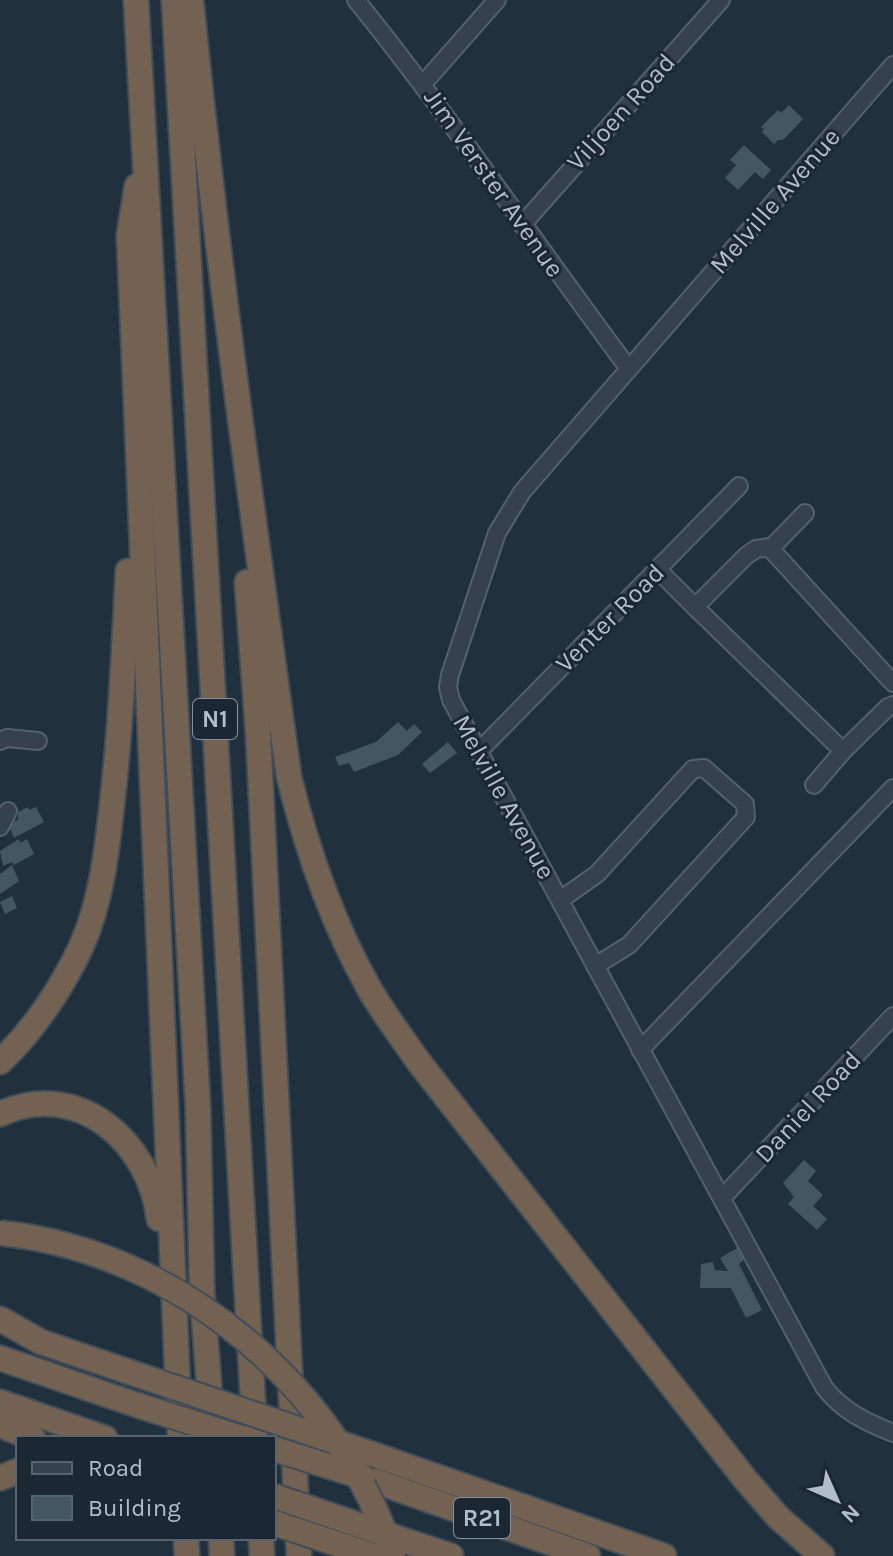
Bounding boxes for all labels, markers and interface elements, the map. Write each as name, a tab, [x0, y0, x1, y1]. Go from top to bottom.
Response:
street label: Viljoen Road	[560, 47, 682, 177]
street label: Jim Verster Avenue	[417, 83, 571, 283]
street label: Melville Avenue	[703, 122, 847, 280]
street label: Venter Road	[549, 557, 671, 679]
road number: N1	[193, 699, 237, 739]
street label: Melville Avenue	[446, 709, 562, 885]
street label: Daniel Road	[748, 1045, 868, 1169]
legend	[16, 1436, 276, 1540]
text: Road	[88, 1454, 143, 1482]
north arrow	[797, 1460, 877, 1540]
text: Building	[88, 1494, 181, 1522]
road number: R21	[454, 1498, 510, 1538]
text: N	[836, 1499, 865, 1528]

